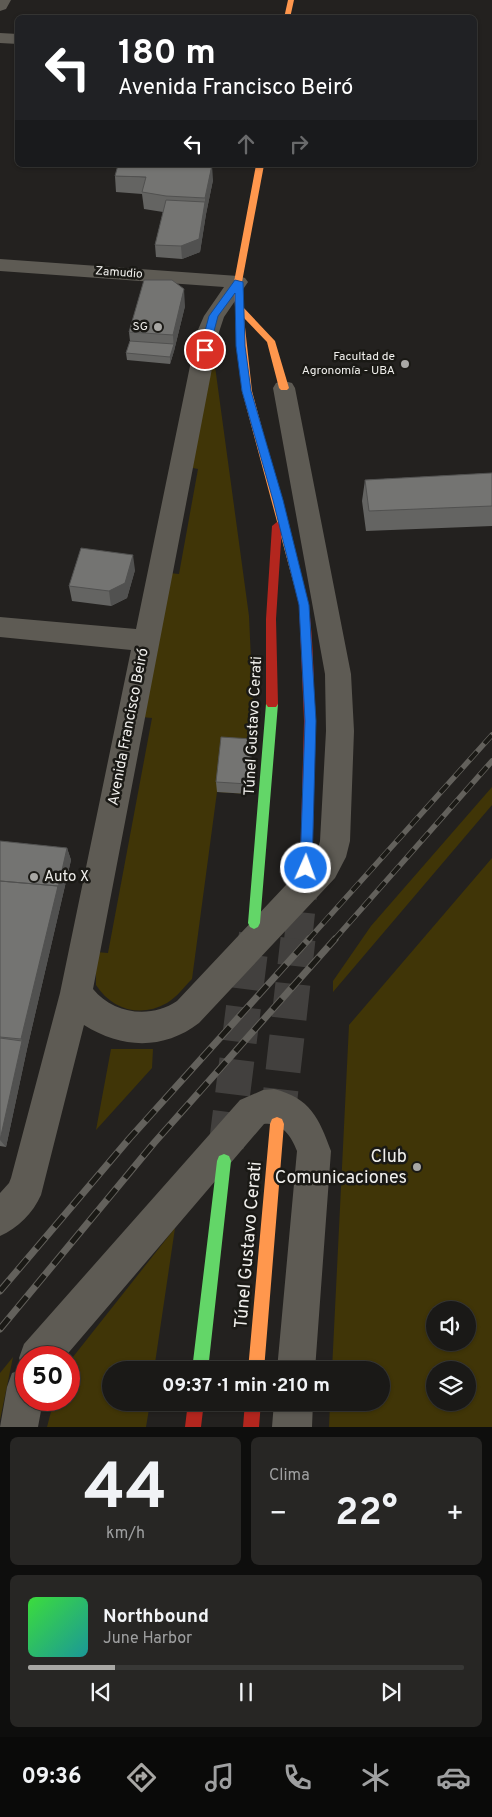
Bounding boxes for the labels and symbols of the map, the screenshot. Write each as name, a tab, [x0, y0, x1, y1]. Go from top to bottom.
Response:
street label: Zamudio	[95, 263, 144, 283]
place label: SG	[133, 319, 148, 335]
marker: SG	[152, 321, 164, 333]
pin	[184, 329, 226, 371]
place label: Facultad de Agronomía - UBA	[302, 349, 395, 379]
marker: Facultad de Agronomía - UBA	[399, 358, 411, 370]
street label: Avenida Francisco Beiró	[104, 646, 154, 808]
street label: Túnel Gustavo Cerati	[241, 656, 267, 796]
position arrow	[279, 841, 331, 893]
place label: Auto X	[44, 868, 89, 887]
marker: Auto X	[28, 871, 40, 883]
place label: Club Comunicaciones	[275, 1146, 407, 1190]
street label: Túnel Gustavo Cerati	[230, 1160, 268, 1330]
marker: Club Comunicaciones	[411, 1161, 423, 1173]
speed limit sign: 50	[15, 1346, 80, 1411]

